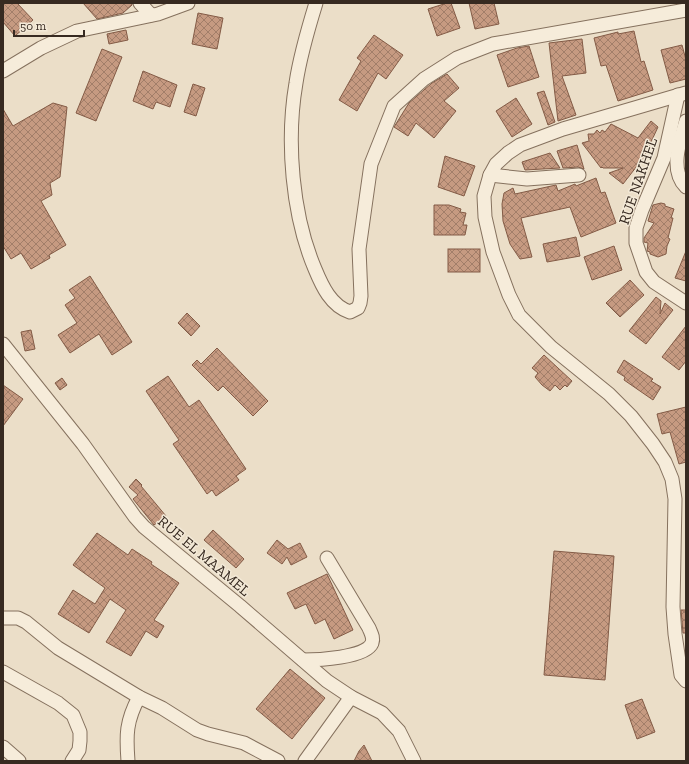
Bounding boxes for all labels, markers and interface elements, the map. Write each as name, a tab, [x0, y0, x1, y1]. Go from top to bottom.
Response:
scale bar	[14, 12, 84, 38]
text: 50 m	[20, 19, 47, 33]
street label: RUE NAKHEL	[615, 135, 661, 227]
street label: RUE EL MAAMEL	[154, 512, 254, 600]

